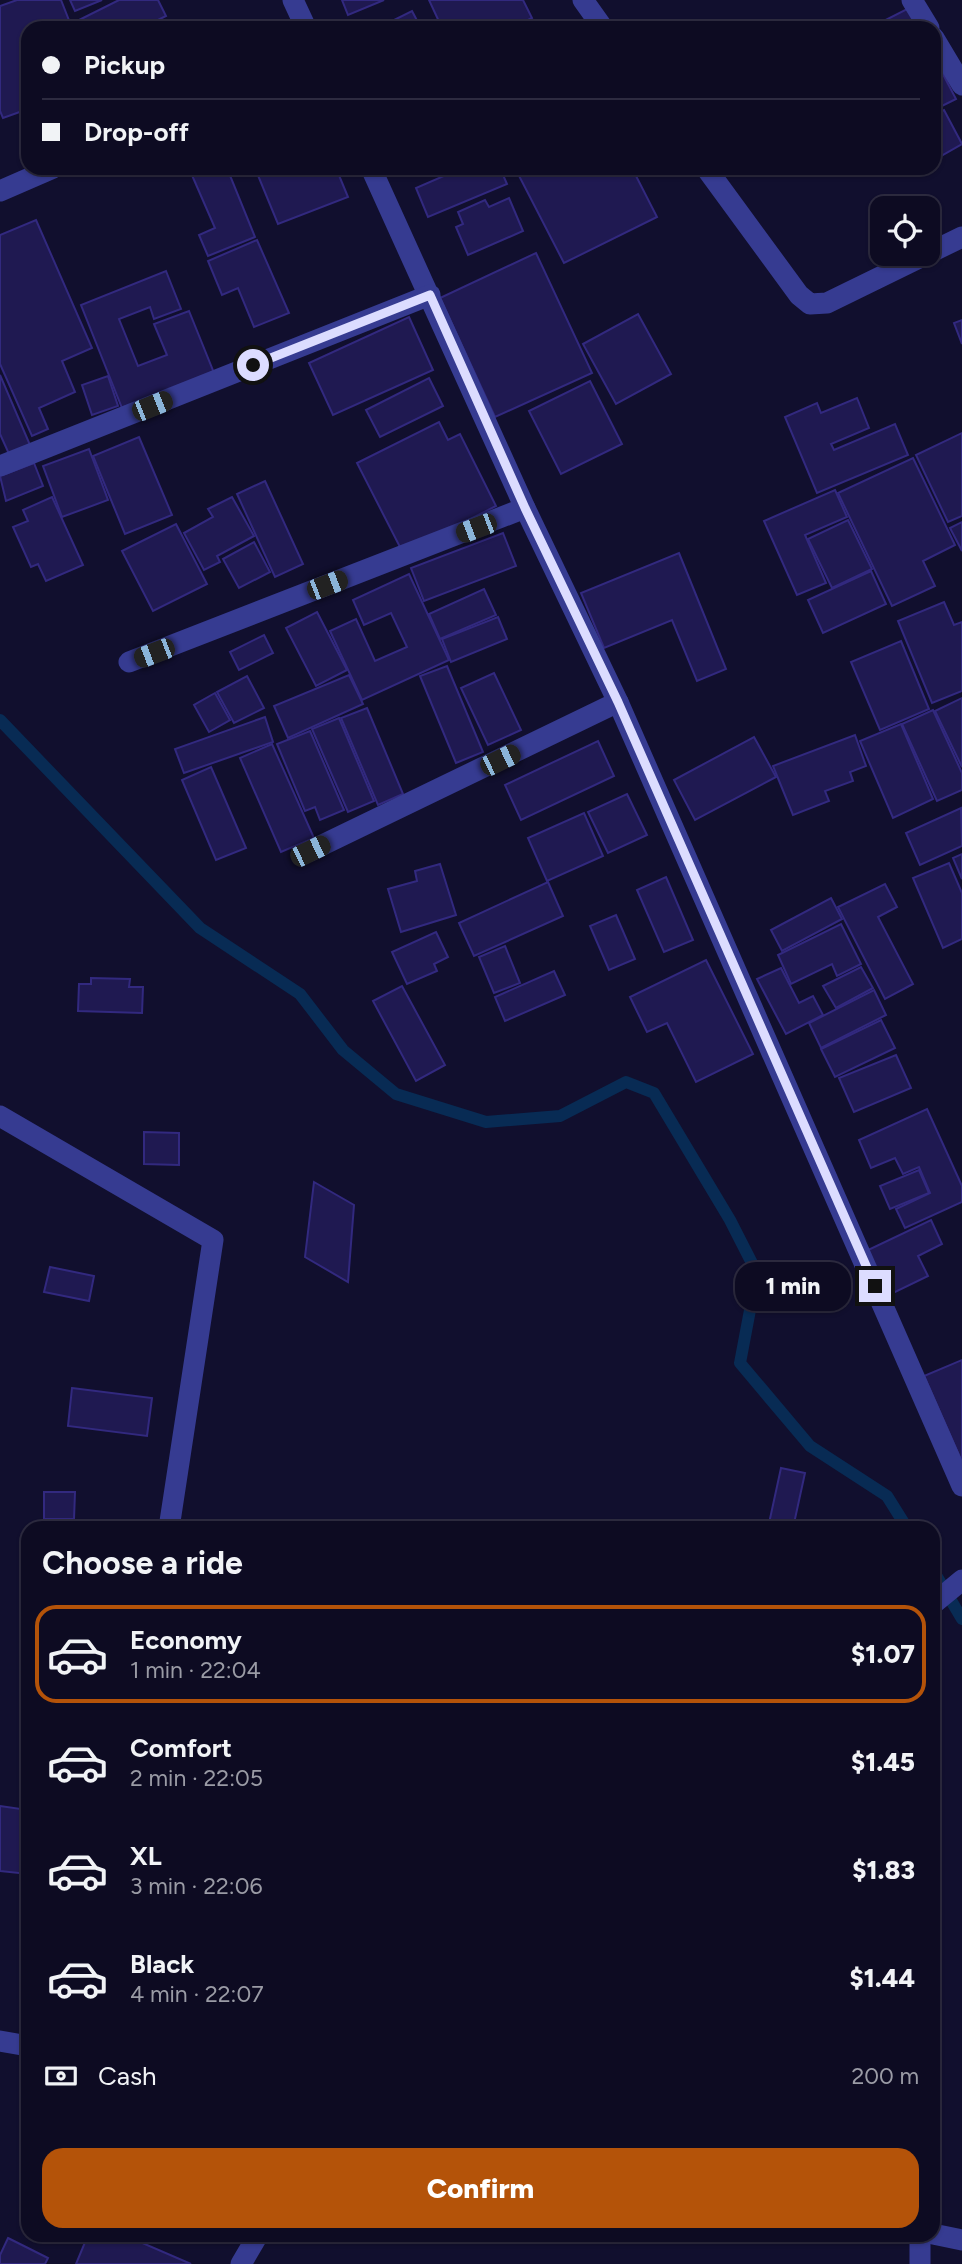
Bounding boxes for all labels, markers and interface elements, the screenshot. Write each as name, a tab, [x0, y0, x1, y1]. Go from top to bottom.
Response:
text: Pickup	[84, 49, 165, 81]
text: Drop-off	[84, 116, 189, 148]
map controls	[870, 196, 940, 266]
button: locate	[870, 196, 940, 266]
route start	[237, 349, 269, 381]
car	[129, 388, 176, 424]
car	[453, 511, 500, 545]
car	[304, 568, 351, 602]
car	[131, 636, 178, 670]
car	[477, 741, 524, 779]
car	[287, 832, 334, 870]
callout: 1 min	[735, 1262, 850, 1310]
route end	[859, 1270, 891, 1302]
text: 1 min	[766, 1272, 820, 1300]
text: Choose a ride	[42, 1544, 243, 1582]
icon: car	[46, 1623, 109, 1686]
text: Economy	[130, 1624, 242, 1656]
text: $1.07	[851, 1638, 915, 1670]
text: 1 min · 22:04	[130, 1656, 261, 1684]
icon: car	[46, 1731, 109, 1794]
text: Comfort	[130, 1732, 232, 1764]
text: $1.45	[851, 1746, 915, 1778]
text: 2 min · 22:05	[130, 1764, 263, 1792]
icon: car	[46, 1839, 109, 1902]
text: XL	[130, 1840, 162, 1872]
text: $1.83	[852, 1854, 915, 1886]
text: 3 min · 22:06	[130, 1872, 262, 1900]
icon: car	[46, 1947, 109, 2010]
text: Black	[130, 1948, 194, 1980]
text: $1.44	[849, 1962, 915, 1994]
text: 4 min · 22:07	[130, 1980, 264, 2008]
icon: cash	[42, 2057, 80, 2095]
text: Cash	[98, 2060, 157, 2092]
text: 200 m	[851, 2062, 919, 2090]
button: Confirm	[42, 2148, 919, 2228]

